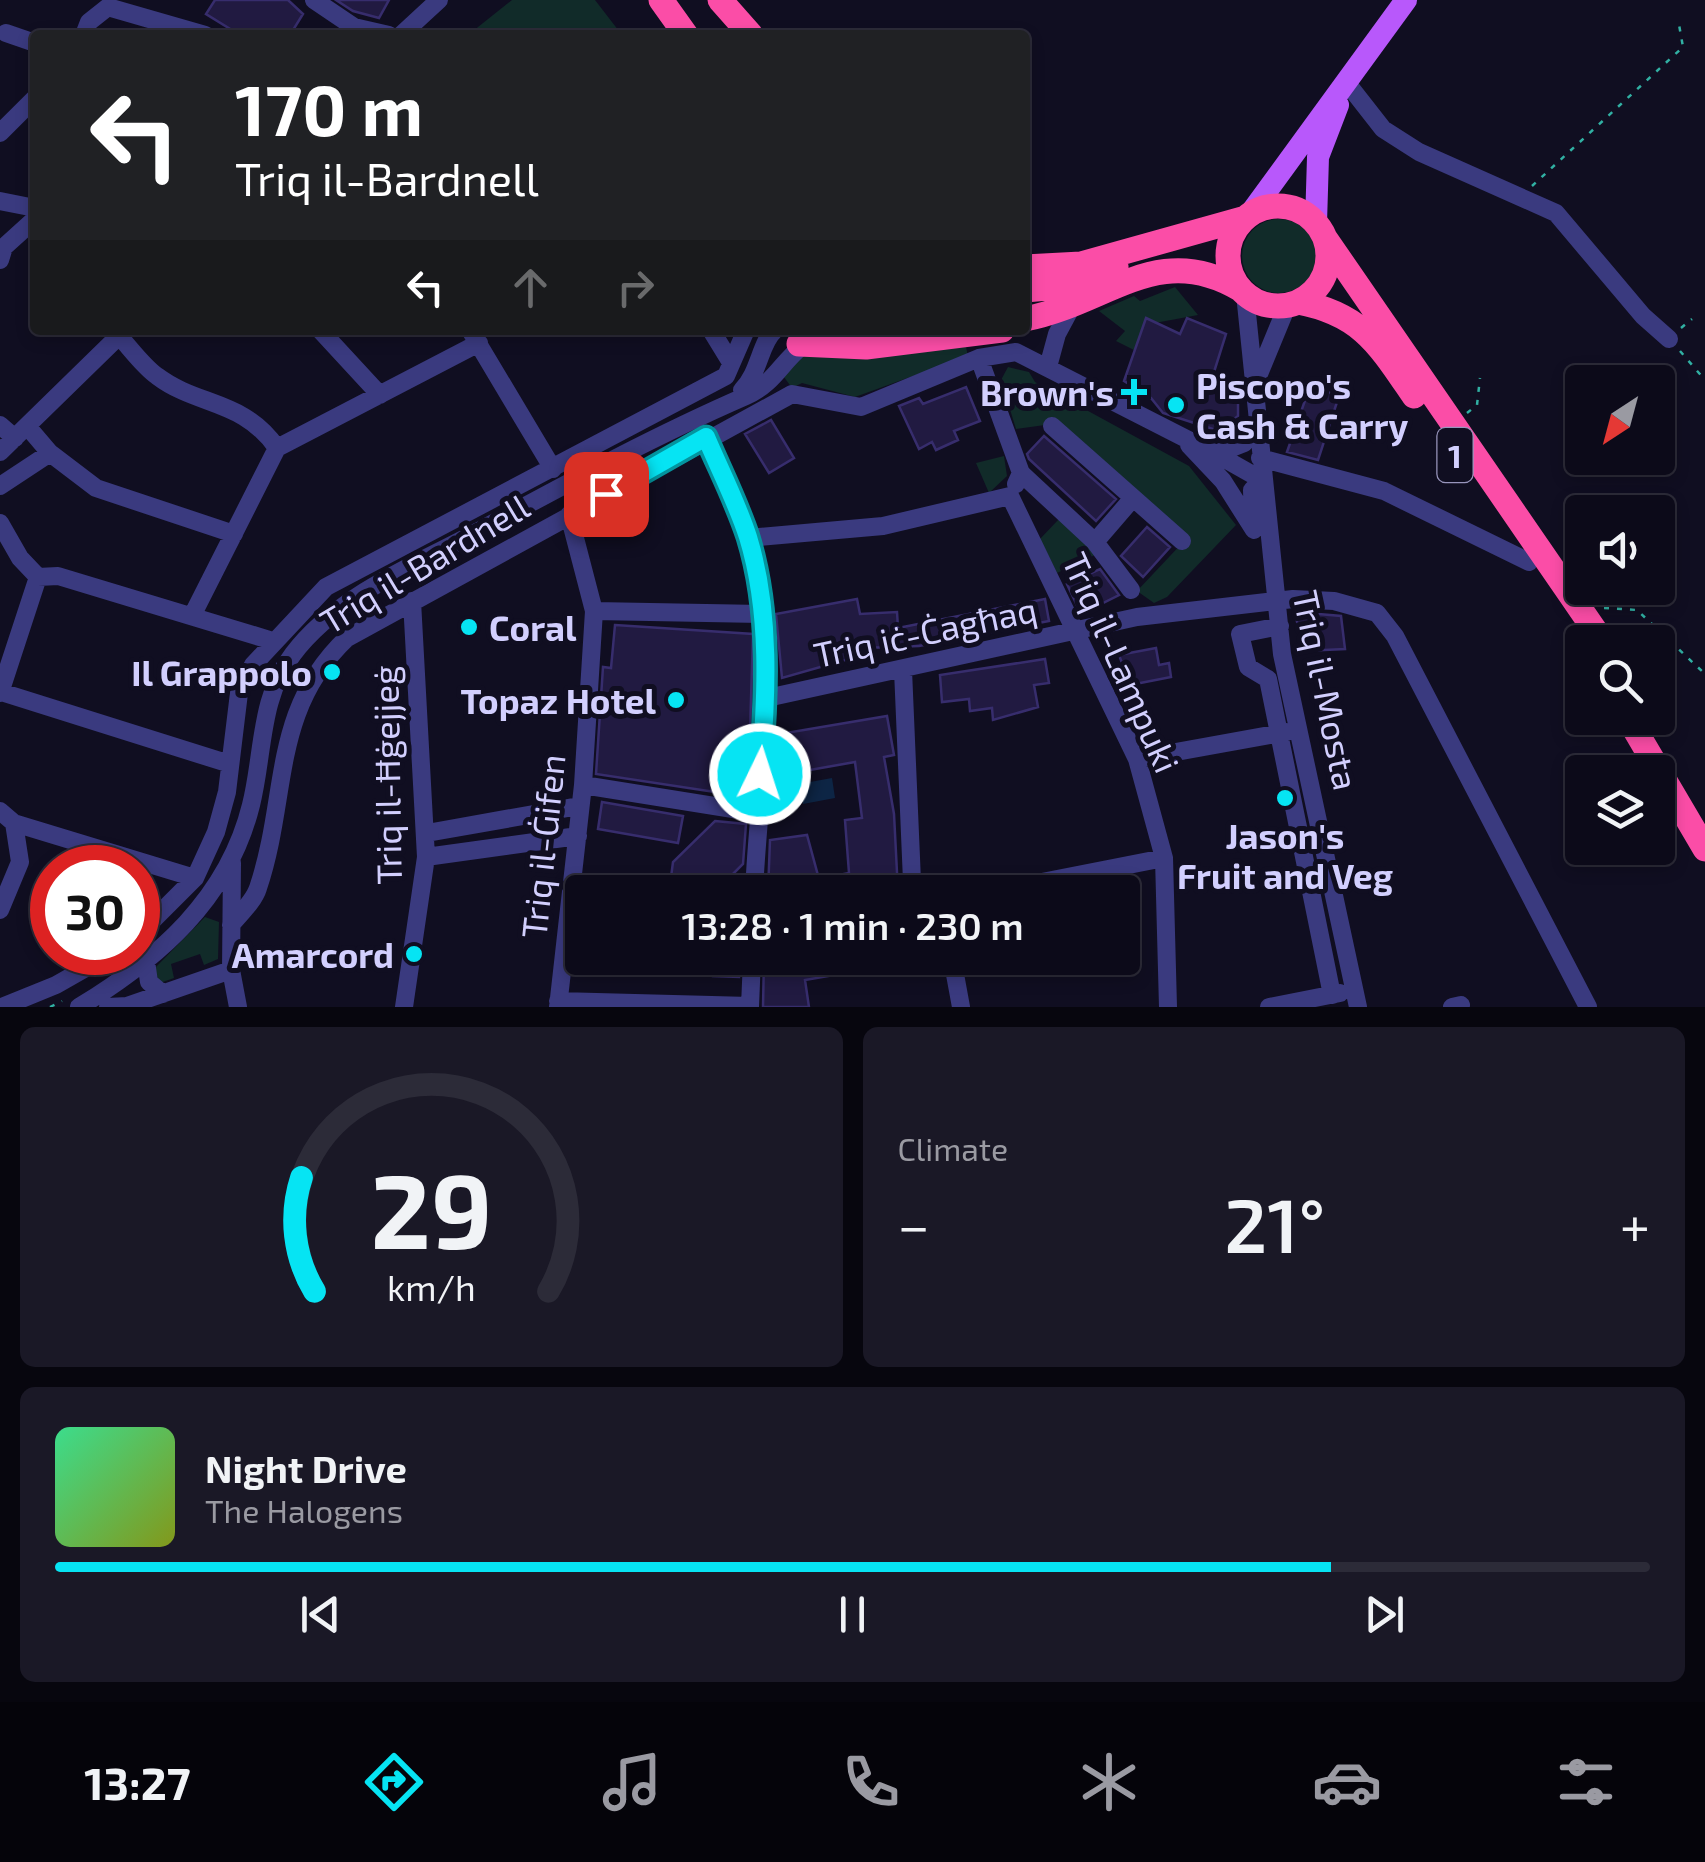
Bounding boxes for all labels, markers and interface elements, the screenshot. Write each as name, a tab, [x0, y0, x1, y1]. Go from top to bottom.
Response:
text: 170 m	[235, 66, 423, 150]
icon: left	[70, 70, 200, 200]
text: Triq il-Bardnell	[235, 151, 539, 205]
icon: left	[398, 260, 453, 315]
icon: ahead	[503, 260, 558, 315]
icon: right	[608, 260, 663, 315]
place label: Piscopo's Cash & Carry	[1196, 364, 1409, 447]
north arrow	[1565, 365, 1675, 475]
map controls	[1565, 365, 1675, 865]
place label: Brown's	[980, 371, 1114, 413]
marker: Brown's	[1123, 381, 1145, 403]
marker: Piscopo's Cash & Carry	[1165, 394, 1187, 416]
road number: 1	[1438, 428, 1472, 482]
pin	[564, 452, 649, 537]
icon: arrive	[579, 467, 634, 522]
street label: Triq il-Bardnell	[312, 484, 537, 642]
button: sound	[1565, 495, 1675, 605]
street label: Triq il-Lampuki	[1055, 546, 1189, 778]
street label: Triq iċ-Ċagħaq	[810, 587, 1040, 675]
street label: Triq il-Mosta	[1285, 587, 1369, 793]
place label: Coral	[489, 606, 577, 648]
marker: Coral	[458, 616, 480, 638]
button: search	[1565, 625, 1675, 735]
place label: Il Grappolo	[131, 651, 312, 693]
marker: Il Grappolo	[321, 661, 343, 683]
street label: Triq il-Ħġejjeġ	[363, 665, 409, 885]
place label: Topaz Hotel	[461, 679, 657, 721]
marker: Topaz Hotel	[665, 689, 687, 711]
position arrow	[708, 722, 812, 826]
street label: Triq il-Ġifen	[511, 752, 573, 940]
button: layers	[1565, 755, 1675, 865]
marker: Jason's Fruit and Veg	[1274, 787, 1296, 809]
place label: Jason's Fruit and Veg	[1177, 814, 1393, 896]
speed limit sign: 30	[30, 845, 160, 975]
text: 13:28 · 1 min · 230 m	[681, 902, 1024, 948]
place label: Amarcord	[232, 933, 394, 975]
marker: Amarcord	[403, 943, 425, 965]
text: Climate	[898, 1129, 1008, 1167]
text: 29	[370, 1145, 492, 1270]
text: 21°	[1224, 1178, 1325, 1268]
text: −	[898, 1191, 930, 1257]
text: +	[1620, 1191, 1650, 1257]
text: km/h	[387, 1265, 476, 1308]
text: Night Drive	[205, 1445, 407, 1491]
text: The Halogens	[205, 1491, 403, 1529]
icon: previous	[293, 1587, 348, 1642]
icon: pause	[825, 1587, 880, 1642]
icon: next	[1357, 1587, 1412, 1642]
icon: directions	[359, 1747, 429, 1817]
icon: music	[597, 1747, 667, 1817]
icon: phone	[836, 1747, 906, 1817]
icon: climate	[1074, 1747, 1144, 1817]
icon: car	[1312, 1747, 1382, 1817]
icon: filters	[1551, 1747, 1621, 1817]
text: 13:27	[84, 1755, 191, 1809]

